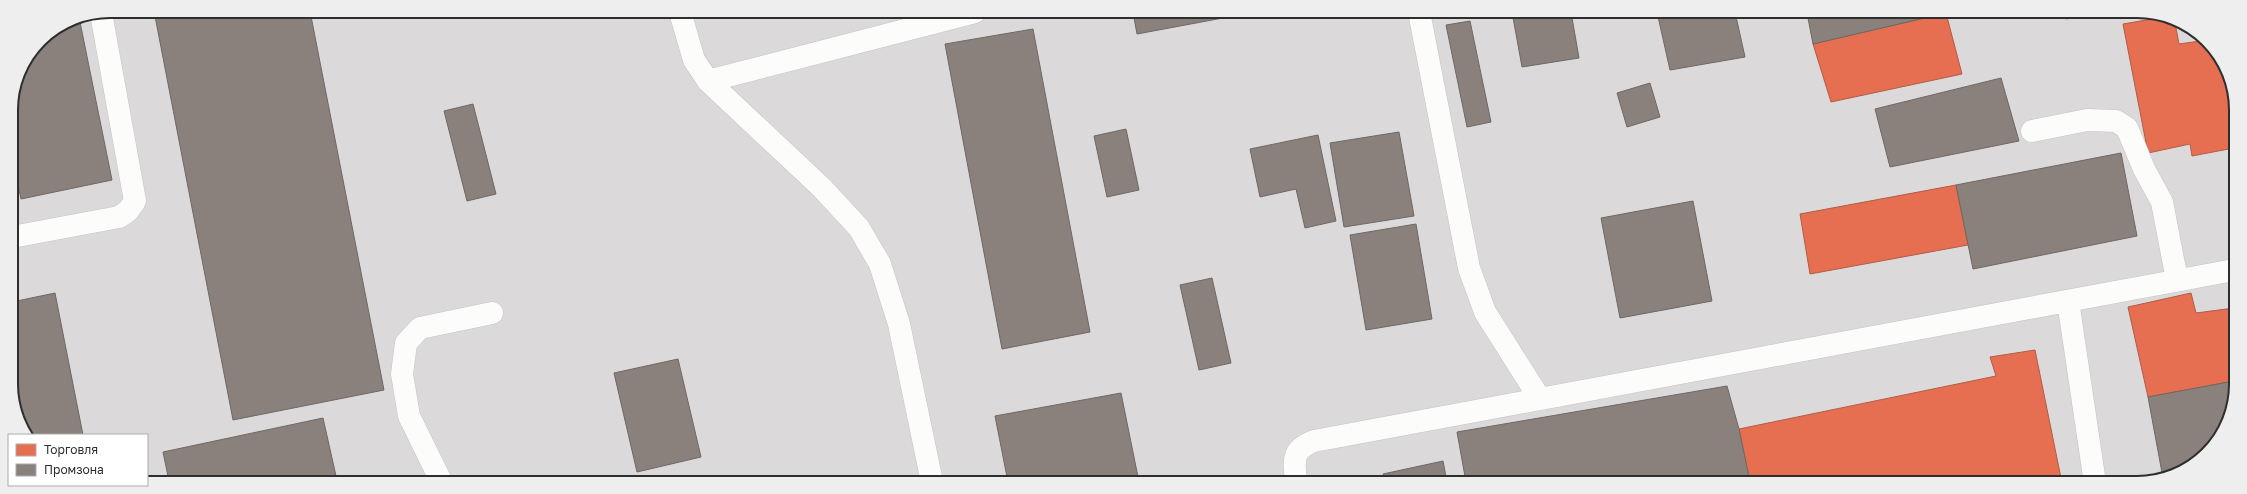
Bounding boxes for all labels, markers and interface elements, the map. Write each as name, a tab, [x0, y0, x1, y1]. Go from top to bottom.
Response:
legend	[8, 434, 148, 486]
text: Торговля	[44, 442, 98, 457]
text: Промзона	[44, 462, 104, 477]

